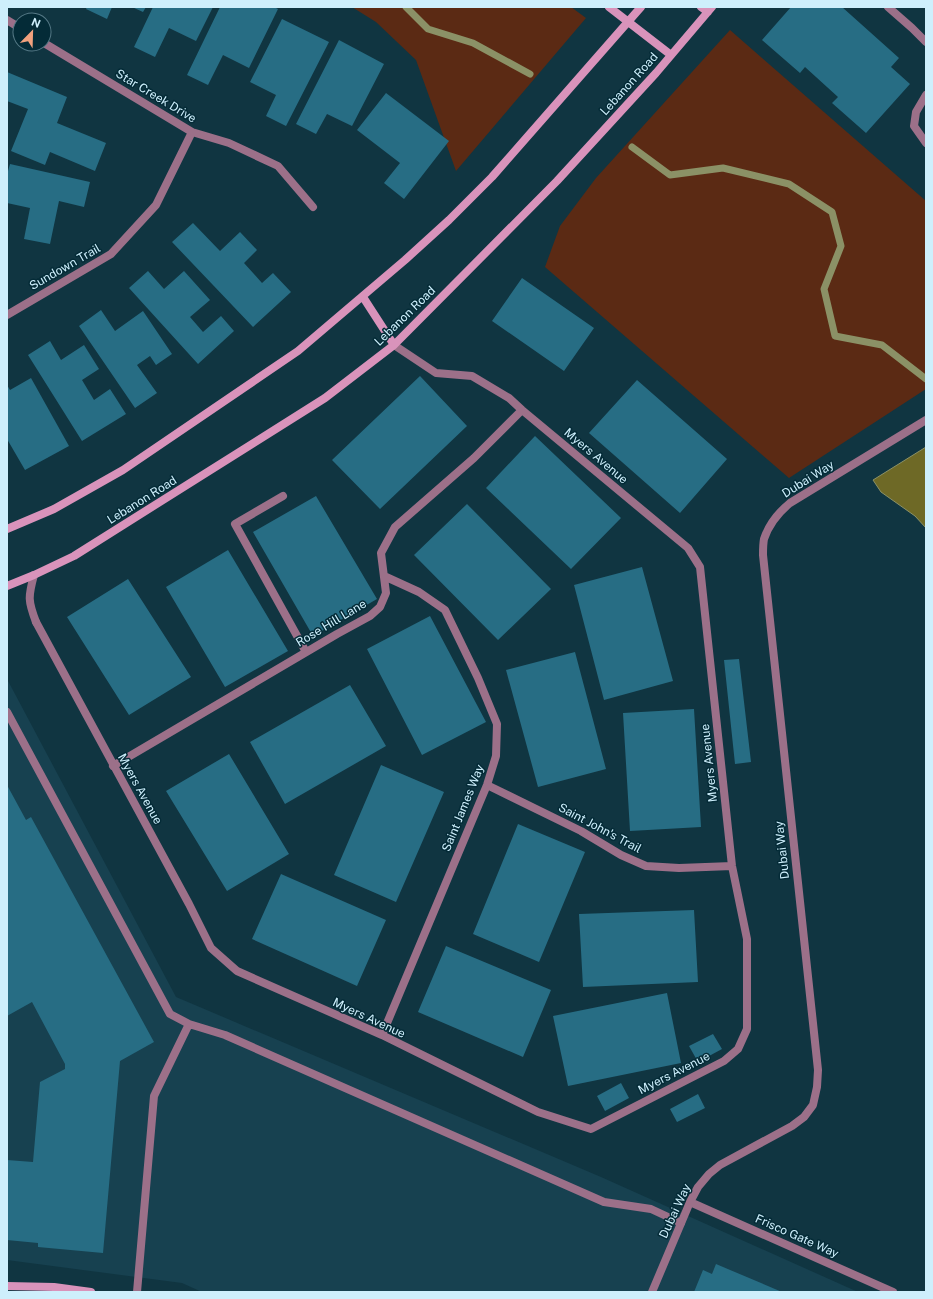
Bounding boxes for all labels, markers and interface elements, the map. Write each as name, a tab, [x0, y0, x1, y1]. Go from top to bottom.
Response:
north arrow	[12, 12, 52, 52]
text: N	[30, 16, 42, 30]
street label: Lebanon Road	[597, 50, 661, 118]
street label: Star Creek Drive	[113, 66, 199, 126]
street label: Sundown Trail	[27, 241, 103, 293]
street label: Lebanon Road	[372, 283, 438, 349]
street label: Myers Avenue	[561, 425, 631, 487]
street label: Dubai Way	[779, 457, 837, 500]
street label: Lebanon Road	[105, 473, 179, 527]
street label: Rose Hill Lane	[293, 596, 369, 650]
street label: Myers Avenue	[698, 723, 720, 803]
street label: Myers Avenue	[115, 751, 165, 827]
street label: Saint James Way	[439, 762, 487, 854]
street label: Saint John's Trail	[556, 800, 644, 856]
street label: Dubai Way	[772, 820, 792, 880]
street label: Myers Avenue	[330, 995, 408, 1041]
street label: Myers Avenue	[636, 1049, 712, 1097]
street label: Dubai Way	[656, 1181, 694, 1240]
street label: Frisco Gate Way	[753, 1211, 841, 1261]

